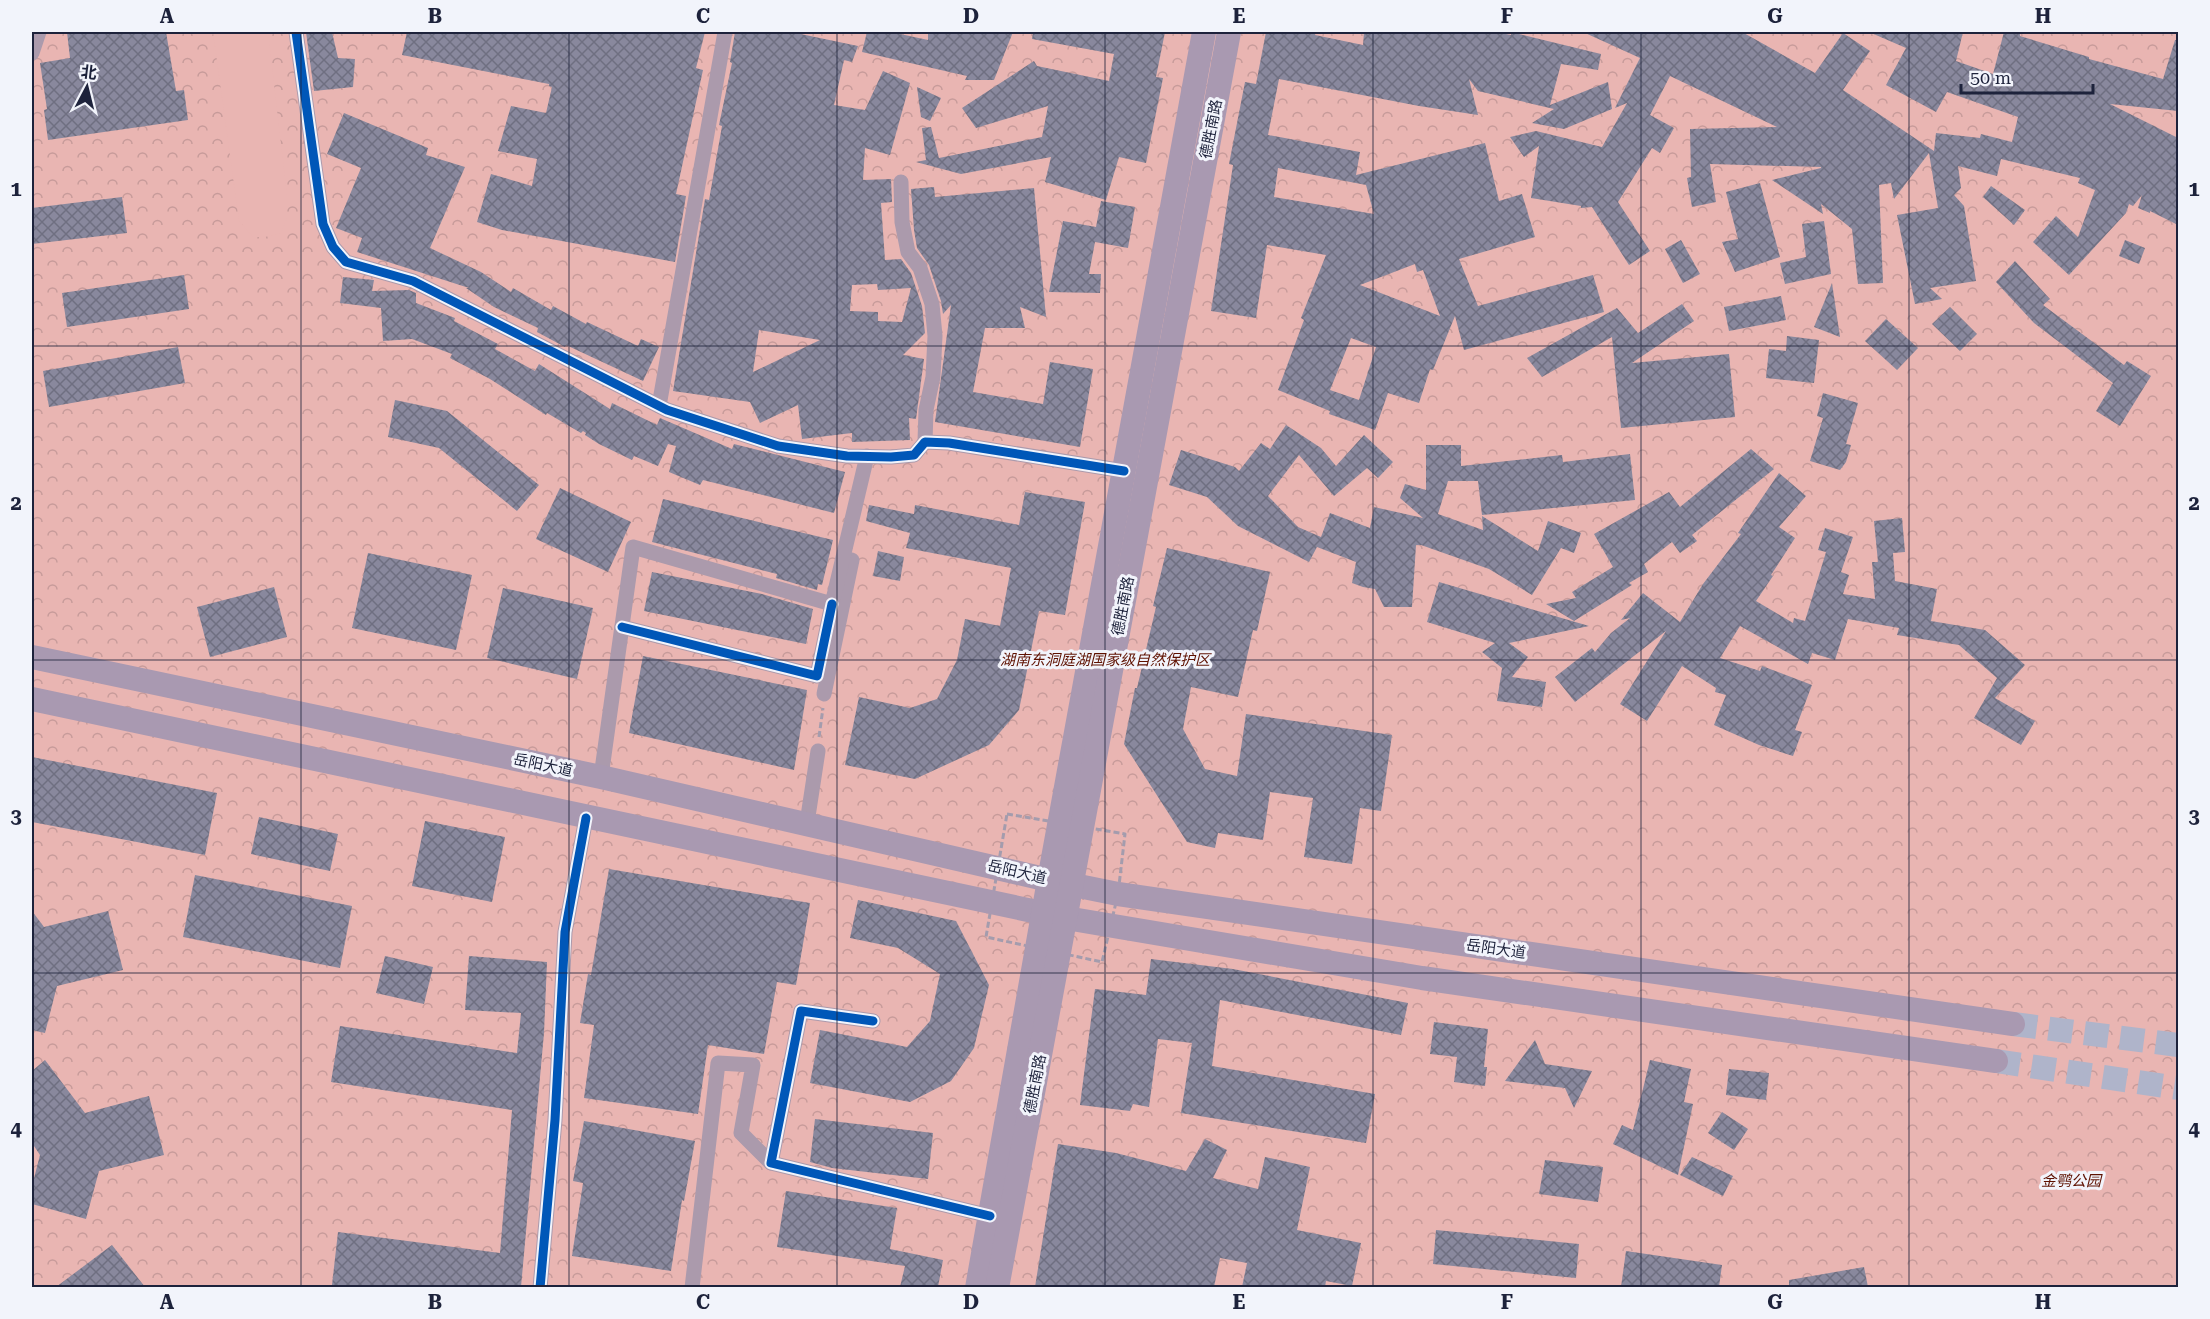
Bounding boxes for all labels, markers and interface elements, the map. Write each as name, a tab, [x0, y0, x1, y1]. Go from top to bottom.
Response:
text: A	[160, 4, 175, 28]
text: B	[428, 4, 442, 28]
text: C	[696, 4, 710, 28]
text: D	[963, 4, 979, 28]
text: E	[1233, 4, 1246, 28]
text: F	[1501, 4, 1513, 28]
text: G	[1767, 4, 1783, 28]
text: H	[2035, 4, 2051, 28]
north arrow	[57, 57, 117, 117]
scale bar	[1961, 57, 2093, 95]
text: 北	[80, 62, 98, 83]
text: 50 m	[1970, 67, 2011, 88]
street label: 德胜南路	[1196, 98, 1226, 160]
text: 1	[10, 177, 22, 201]
text: 1	[2188, 177, 2200, 201]
text: 2	[10, 491, 22, 515]
text: 2	[2188, 491, 2200, 515]
street label: 德胜南路	[1108, 575, 1138, 637]
park label: 湖南东洞庭湖国家级自然保护区	[1000, 651, 1212, 669]
street label: 岳阳大道	[512, 750, 574, 780]
text: 3	[10, 804, 22, 828]
text: 3	[2188, 804, 2200, 828]
street label: 岳阳大道	[986, 856, 1048, 888]
street label: 岳阳大道	[1465, 936, 1527, 962]
street label: 德胜南路	[1020, 1053, 1050, 1115]
text: 4	[10, 1117, 22, 1141]
text: 4	[2188, 1117, 2200, 1141]
park label: 金鹗公园	[2041, 1172, 2103, 1190]
text: A	[160, 1290, 175, 1314]
text: B	[428, 1290, 442, 1314]
text: C	[696, 1290, 710, 1314]
text: D	[963, 1290, 979, 1314]
text: E	[1233, 1290, 1246, 1314]
text: F	[1501, 1290, 1513, 1314]
text: G	[1767, 1290, 1783, 1314]
text: H	[2035, 1290, 2051, 1314]

